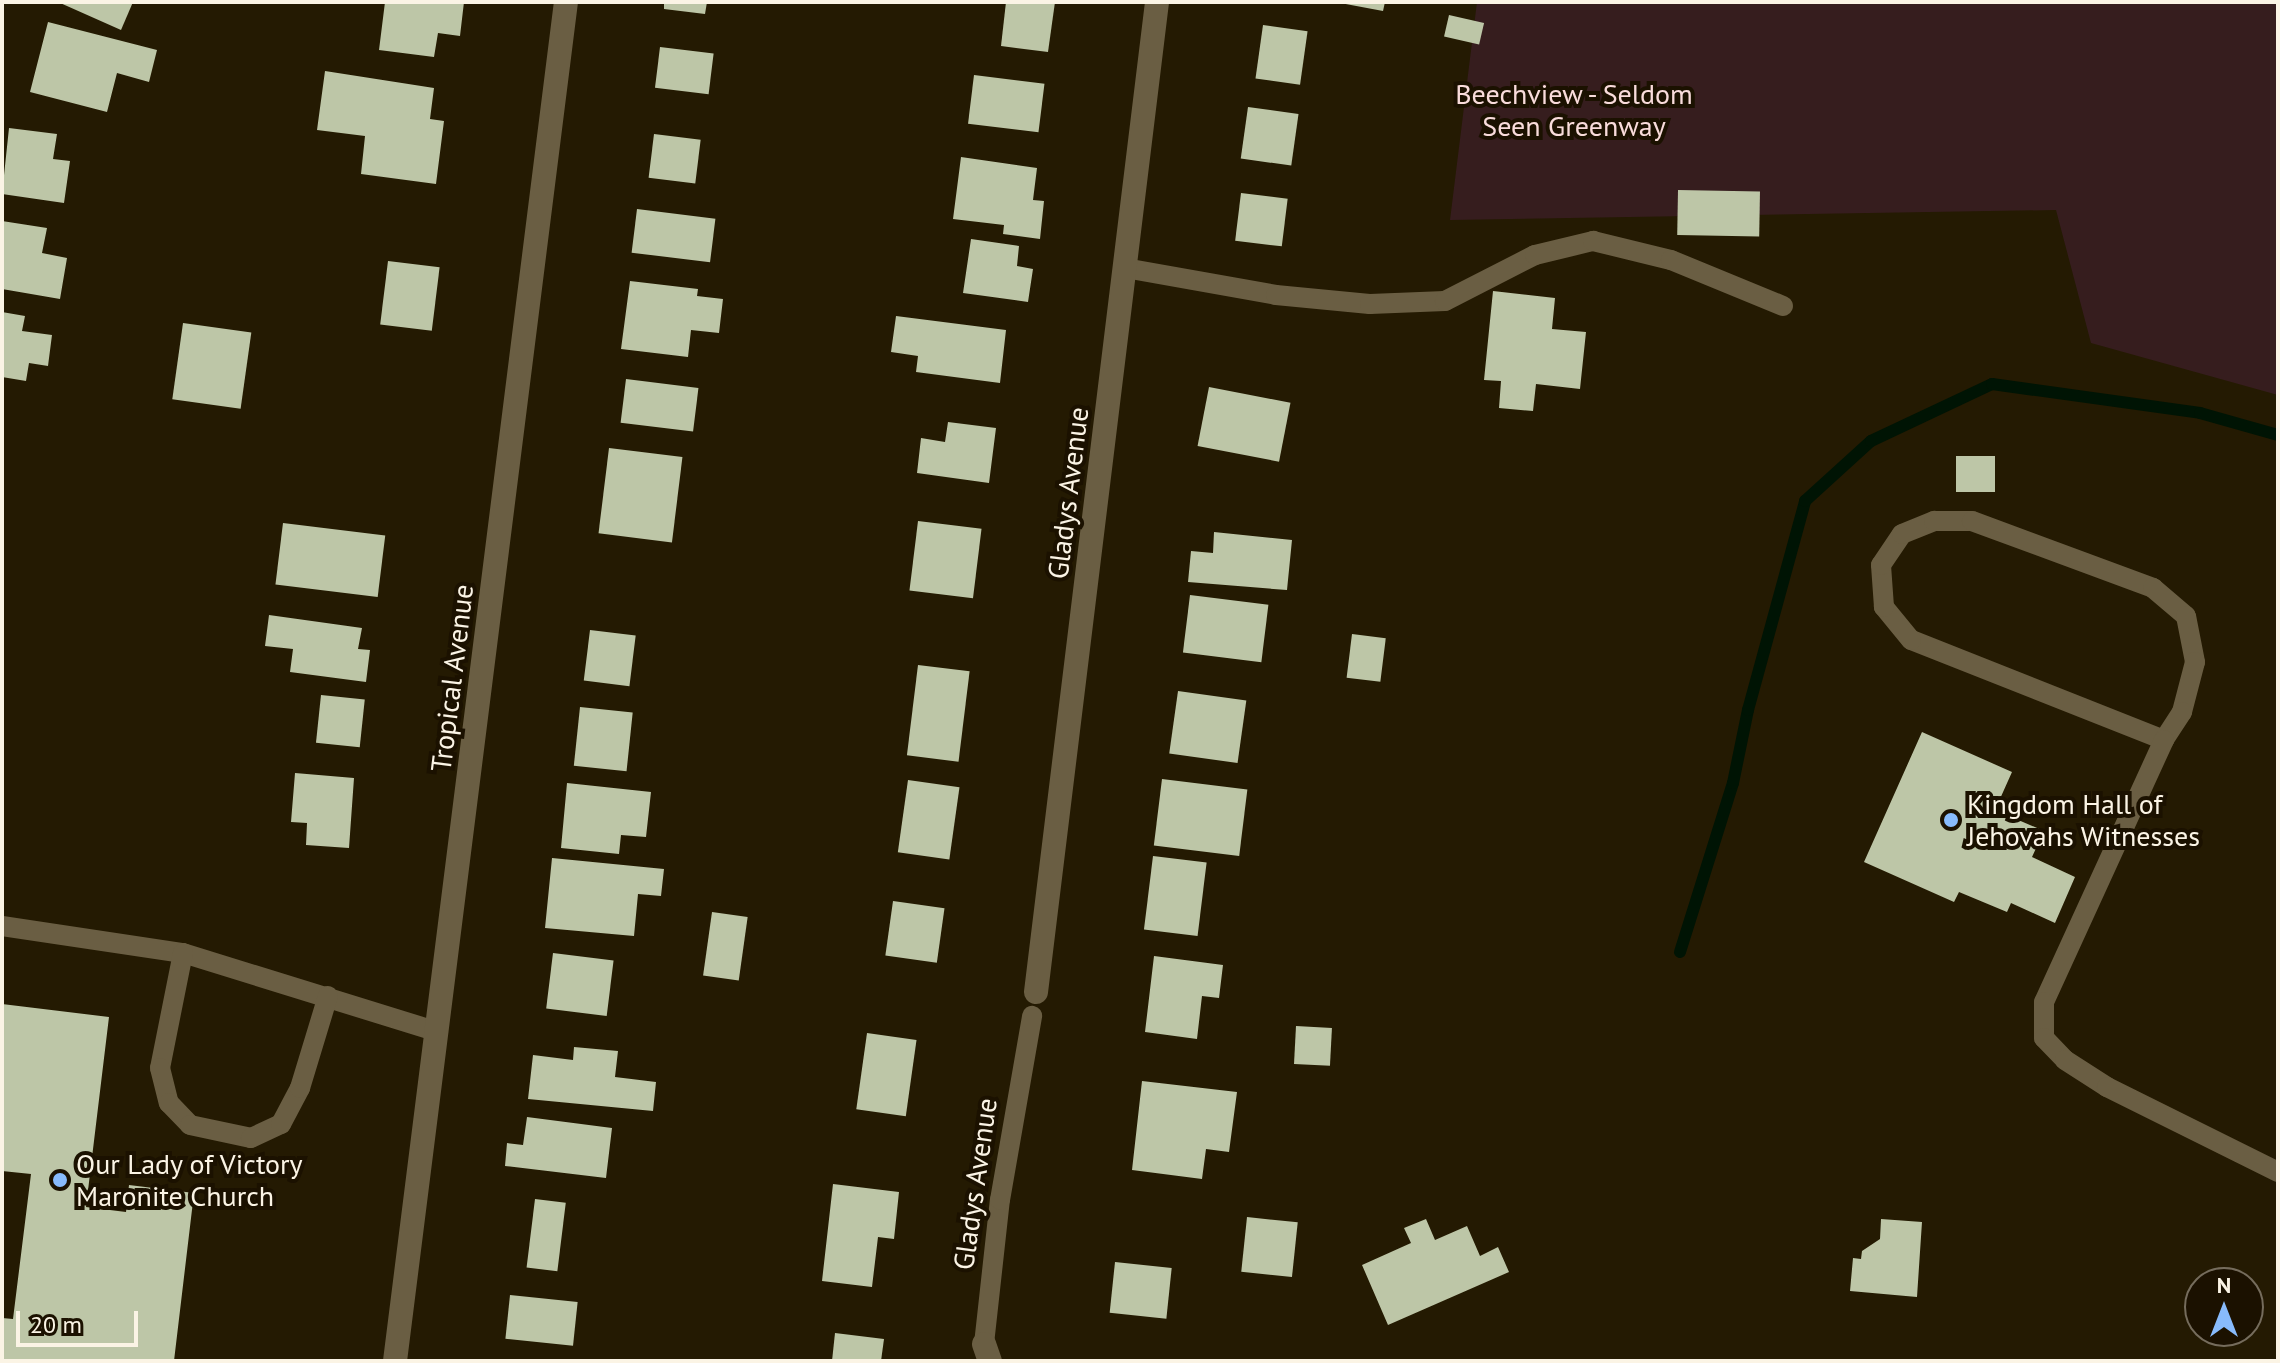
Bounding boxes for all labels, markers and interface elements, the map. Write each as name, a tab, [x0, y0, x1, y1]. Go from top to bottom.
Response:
park label: Beechview - Seldom Seen Greenway	[1453, 77, 1695, 143]
street label: Gladys Avenue	[1041, 405, 1095, 581]
street label: Tropical Avenue	[424, 582, 480, 774]
place label: Kingdom Hall of Jehovahs Witnesses	[1967, 787, 2201, 853]
marker: Kingdom Hall of Jehovahs Witnesses	[1942, 811, 1960, 829]
street label: Gladys Avenue	[946, 1095, 1004, 1273]
place label: Our Lady of Victory Maronite Church	[76, 1147, 305, 1213]
marker: Our Lady of Victory Maronite Church	[51, 1171, 69, 1189]
north arrow	[2184, 1267, 2264, 1347]
text: N	[2217, 1271, 2231, 1299]
scale bar	[20, 1295, 142, 1345]
text: 20 m	[30, 1309, 82, 1340]

